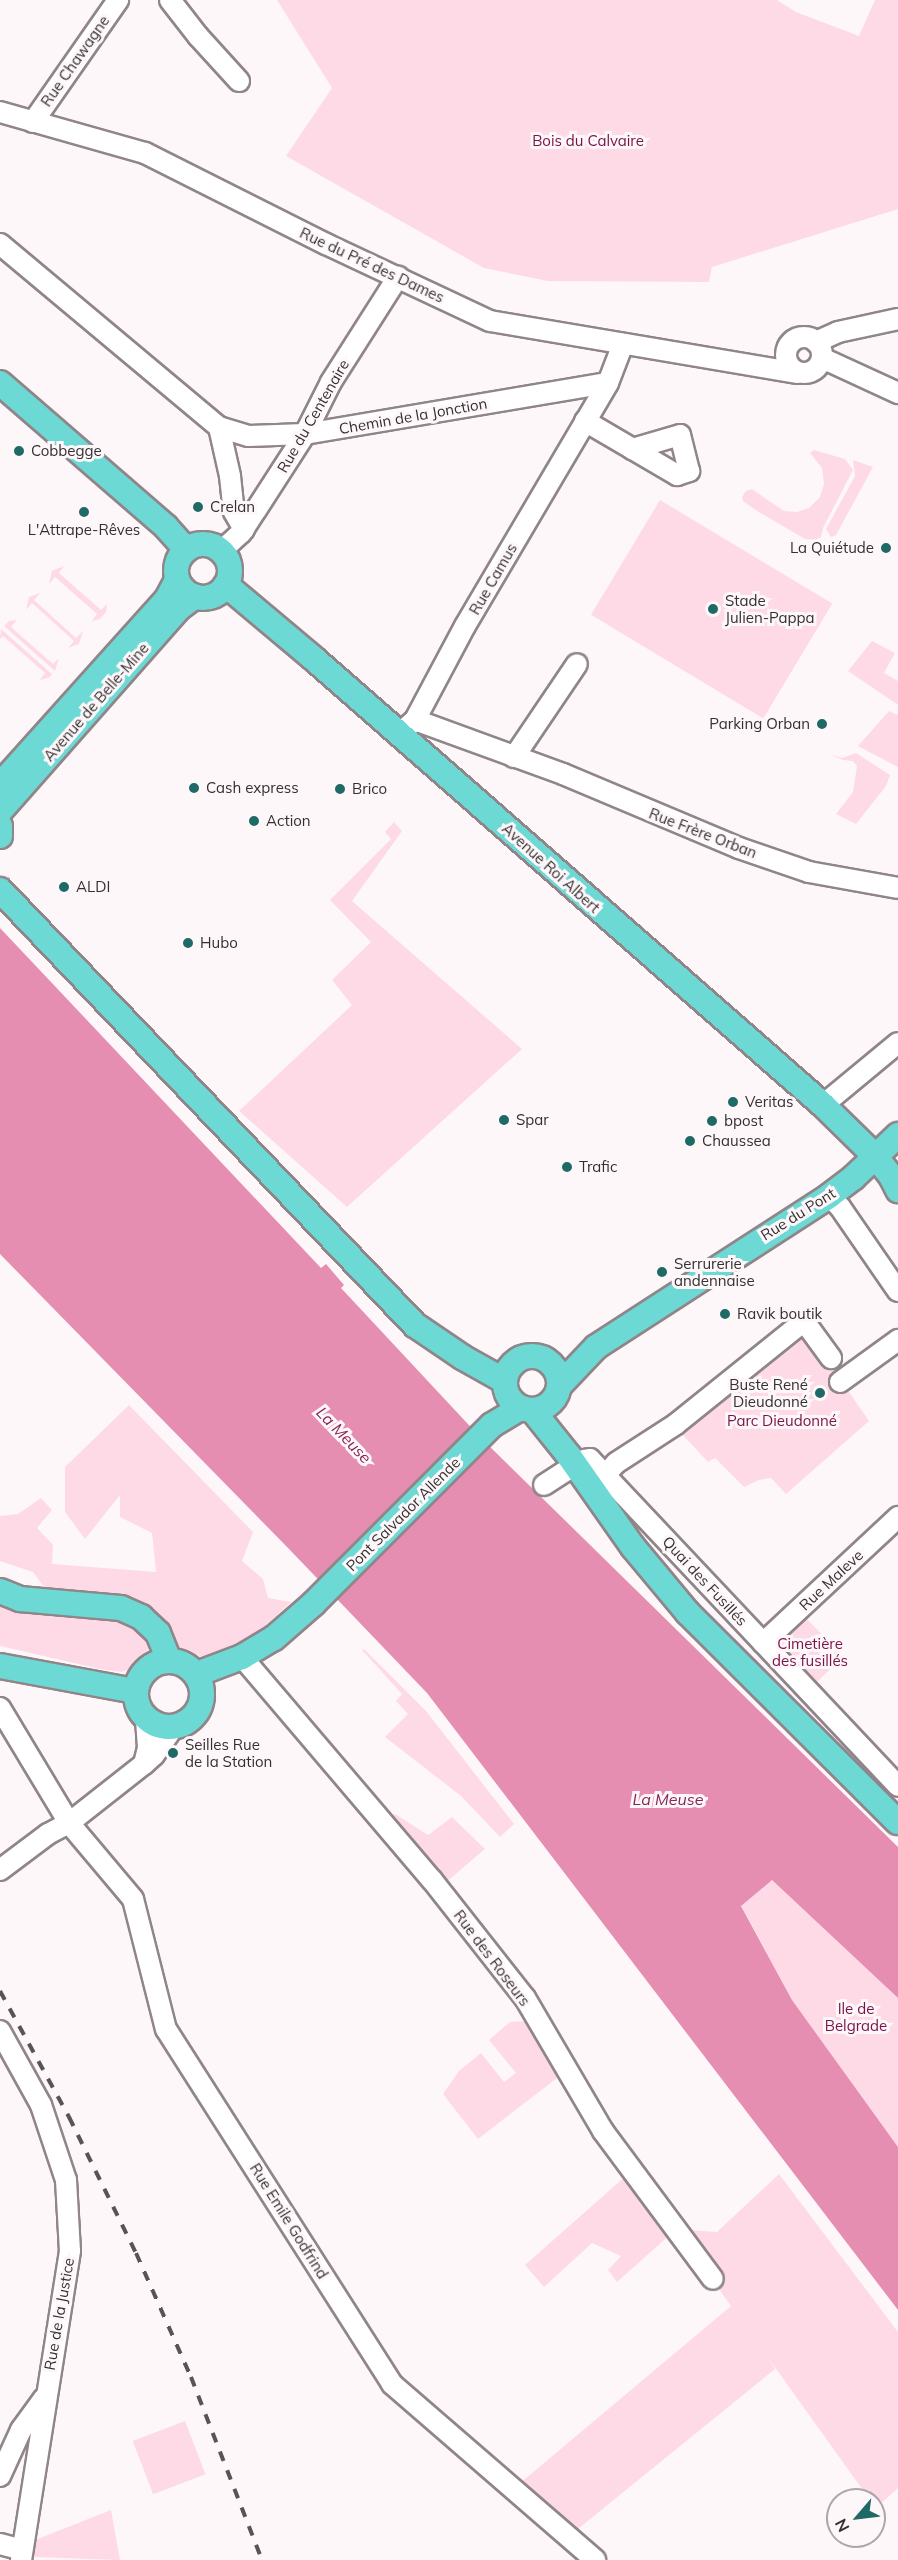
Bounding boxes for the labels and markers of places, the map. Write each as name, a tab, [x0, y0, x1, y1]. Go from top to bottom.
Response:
place label: Cobbegge	[31, 442, 102, 460]
marker: Cobbegge	[12, 444, 26, 458]
place label: Crelan	[210, 498, 255, 516]
marker: Crelan	[191, 500, 205, 514]
marker: L'Attrape-Rêves	[77, 505, 91, 519]
place label: L'Attrape-Rêves	[28, 521, 140, 539]
place label: La Quiétude	[790, 539, 874, 557]
marker: La Quiétude	[879, 541, 893, 555]
place label: Stade Julien-Pappa	[725, 591, 815, 626]
marker: Stade Julien-Pappa	[706, 602, 720, 616]
place label: Parking Orban	[709, 715, 810, 733]
marker: Parking Orban	[815, 717, 829, 731]
place label: Cash express	[206, 779, 299, 797]
place label: Brico	[352, 780, 387, 798]
marker: Cash express	[187, 781, 201, 795]
marker: Brico	[333, 782, 347, 796]
place label: Action	[266, 812, 311, 830]
marker: Action	[247, 814, 261, 828]
place label: ALDI	[76, 878, 110, 896]
marker: ALDI	[57, 880, 71, 894]
place label: Hubo	[200, 934, 238, 952]
marker: Hubo	[181, 936, 195, 950]
place label: Veritas	[745, 1093, 793, 1111]
marker: Veritas	[726, 1095, 740, 1109]
place label: Spar	[516, 1111, 549, 1129]
place label: bpost	[724, 1112, 763, 1130]
marker: Spar	[497, 1113, 511, 1127]
marker: bpost	[705, 1114, 719, 1128]
place label: Chaussea	[702, 1132, 771, 1150]
marker: Chaussea	[683, 1134, 697, 1148]
place label: Trafic	[579, 1158, 617, 1176]
marker: Trafic	[560, 1160, 574, 1174]
place label: Serrurerie andennaise	[674, 1254, 755, 1289]
marker: Serrurerie andennaise	[655, 1265, 669, 1279]
place label: Ravik boutik	[737, 1305, 822, 1323]
marker: Ravik boutik	[718, 1307, 732, 1321]
place label: Buste René Dieudonné	[729, 1375, 808, 1410]
marker: Buste René Dieudonné	[813, 1386, 827, 1400]
place label: Seilles Rue de la Station	[185, 1735, 272, 1770]
marker: Seilles Rue de la Station	[166, 1746, 180, 1760]

